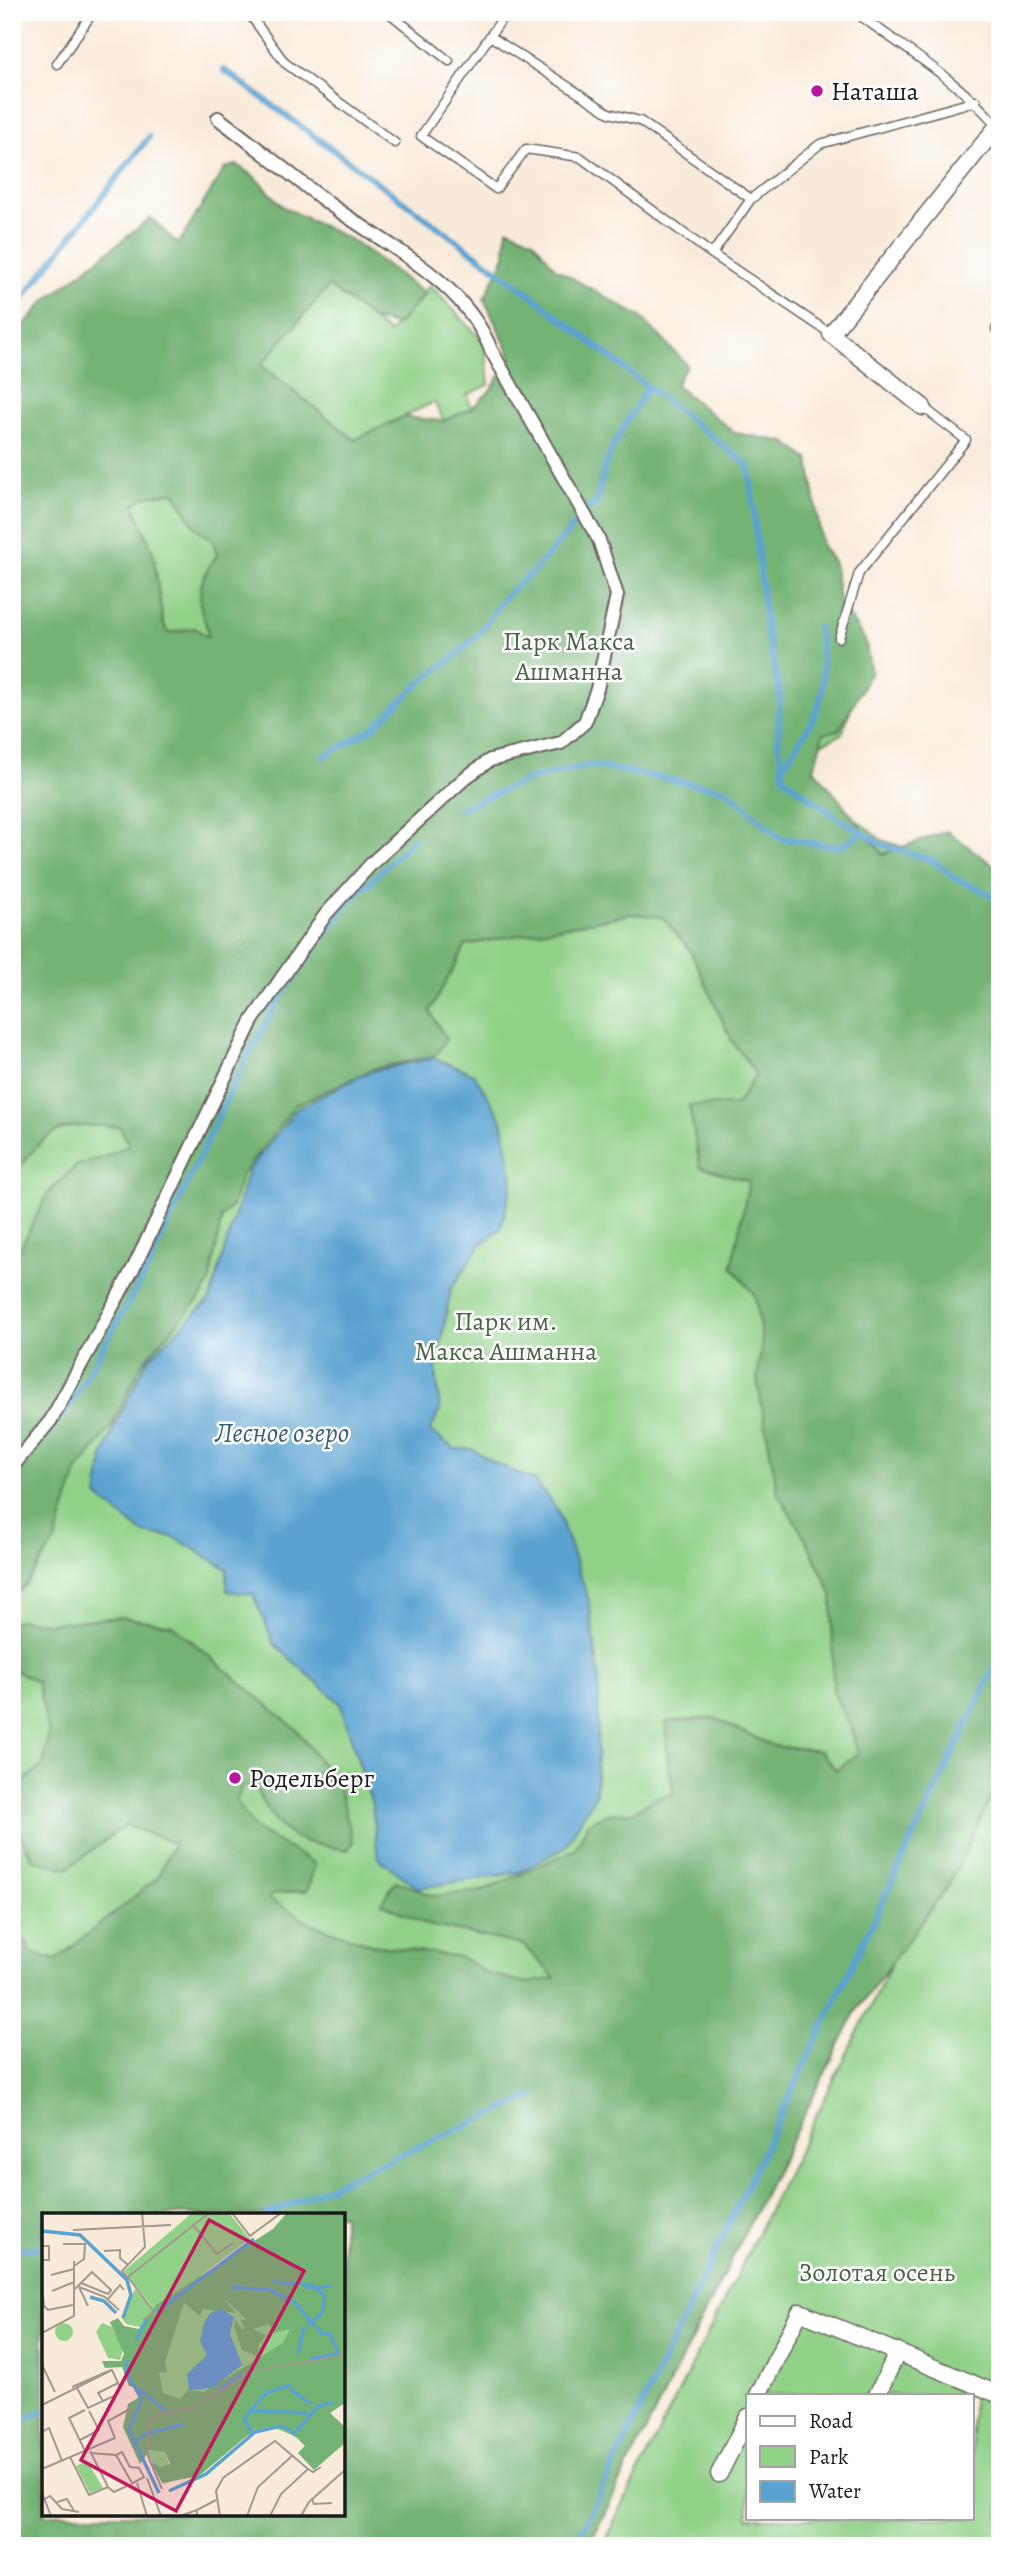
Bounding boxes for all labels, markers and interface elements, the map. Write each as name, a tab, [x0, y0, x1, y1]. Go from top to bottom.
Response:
place label: Наташа	[831, 74, 919, 109]
marker: Наташа	[809, 83, 825, 99]
park label: Парк Макса Ашманна	[503, 624, 635, 689]
park label: Парк им. Макса Ашманна	[415, 1304, 597, 1369]
water label: Лесное озеро	[214, 1414, 349, 1452]
place label: Родельберг	[249, 1761, 374, 1796]
marker: Родельберг	[227, 1770, 243, 1786]
inset map	[42, 2213, 345, 2516]
park label: Золотая осень	[799, 2255, 955, 2290]
legend	[746, 2394, 974, 2520]
text: Road	[809, 2407, 853, 2435]
text: Park	[809, 2443, 849, 2471]
text: Water	[808, 2477, 861, 2505]

